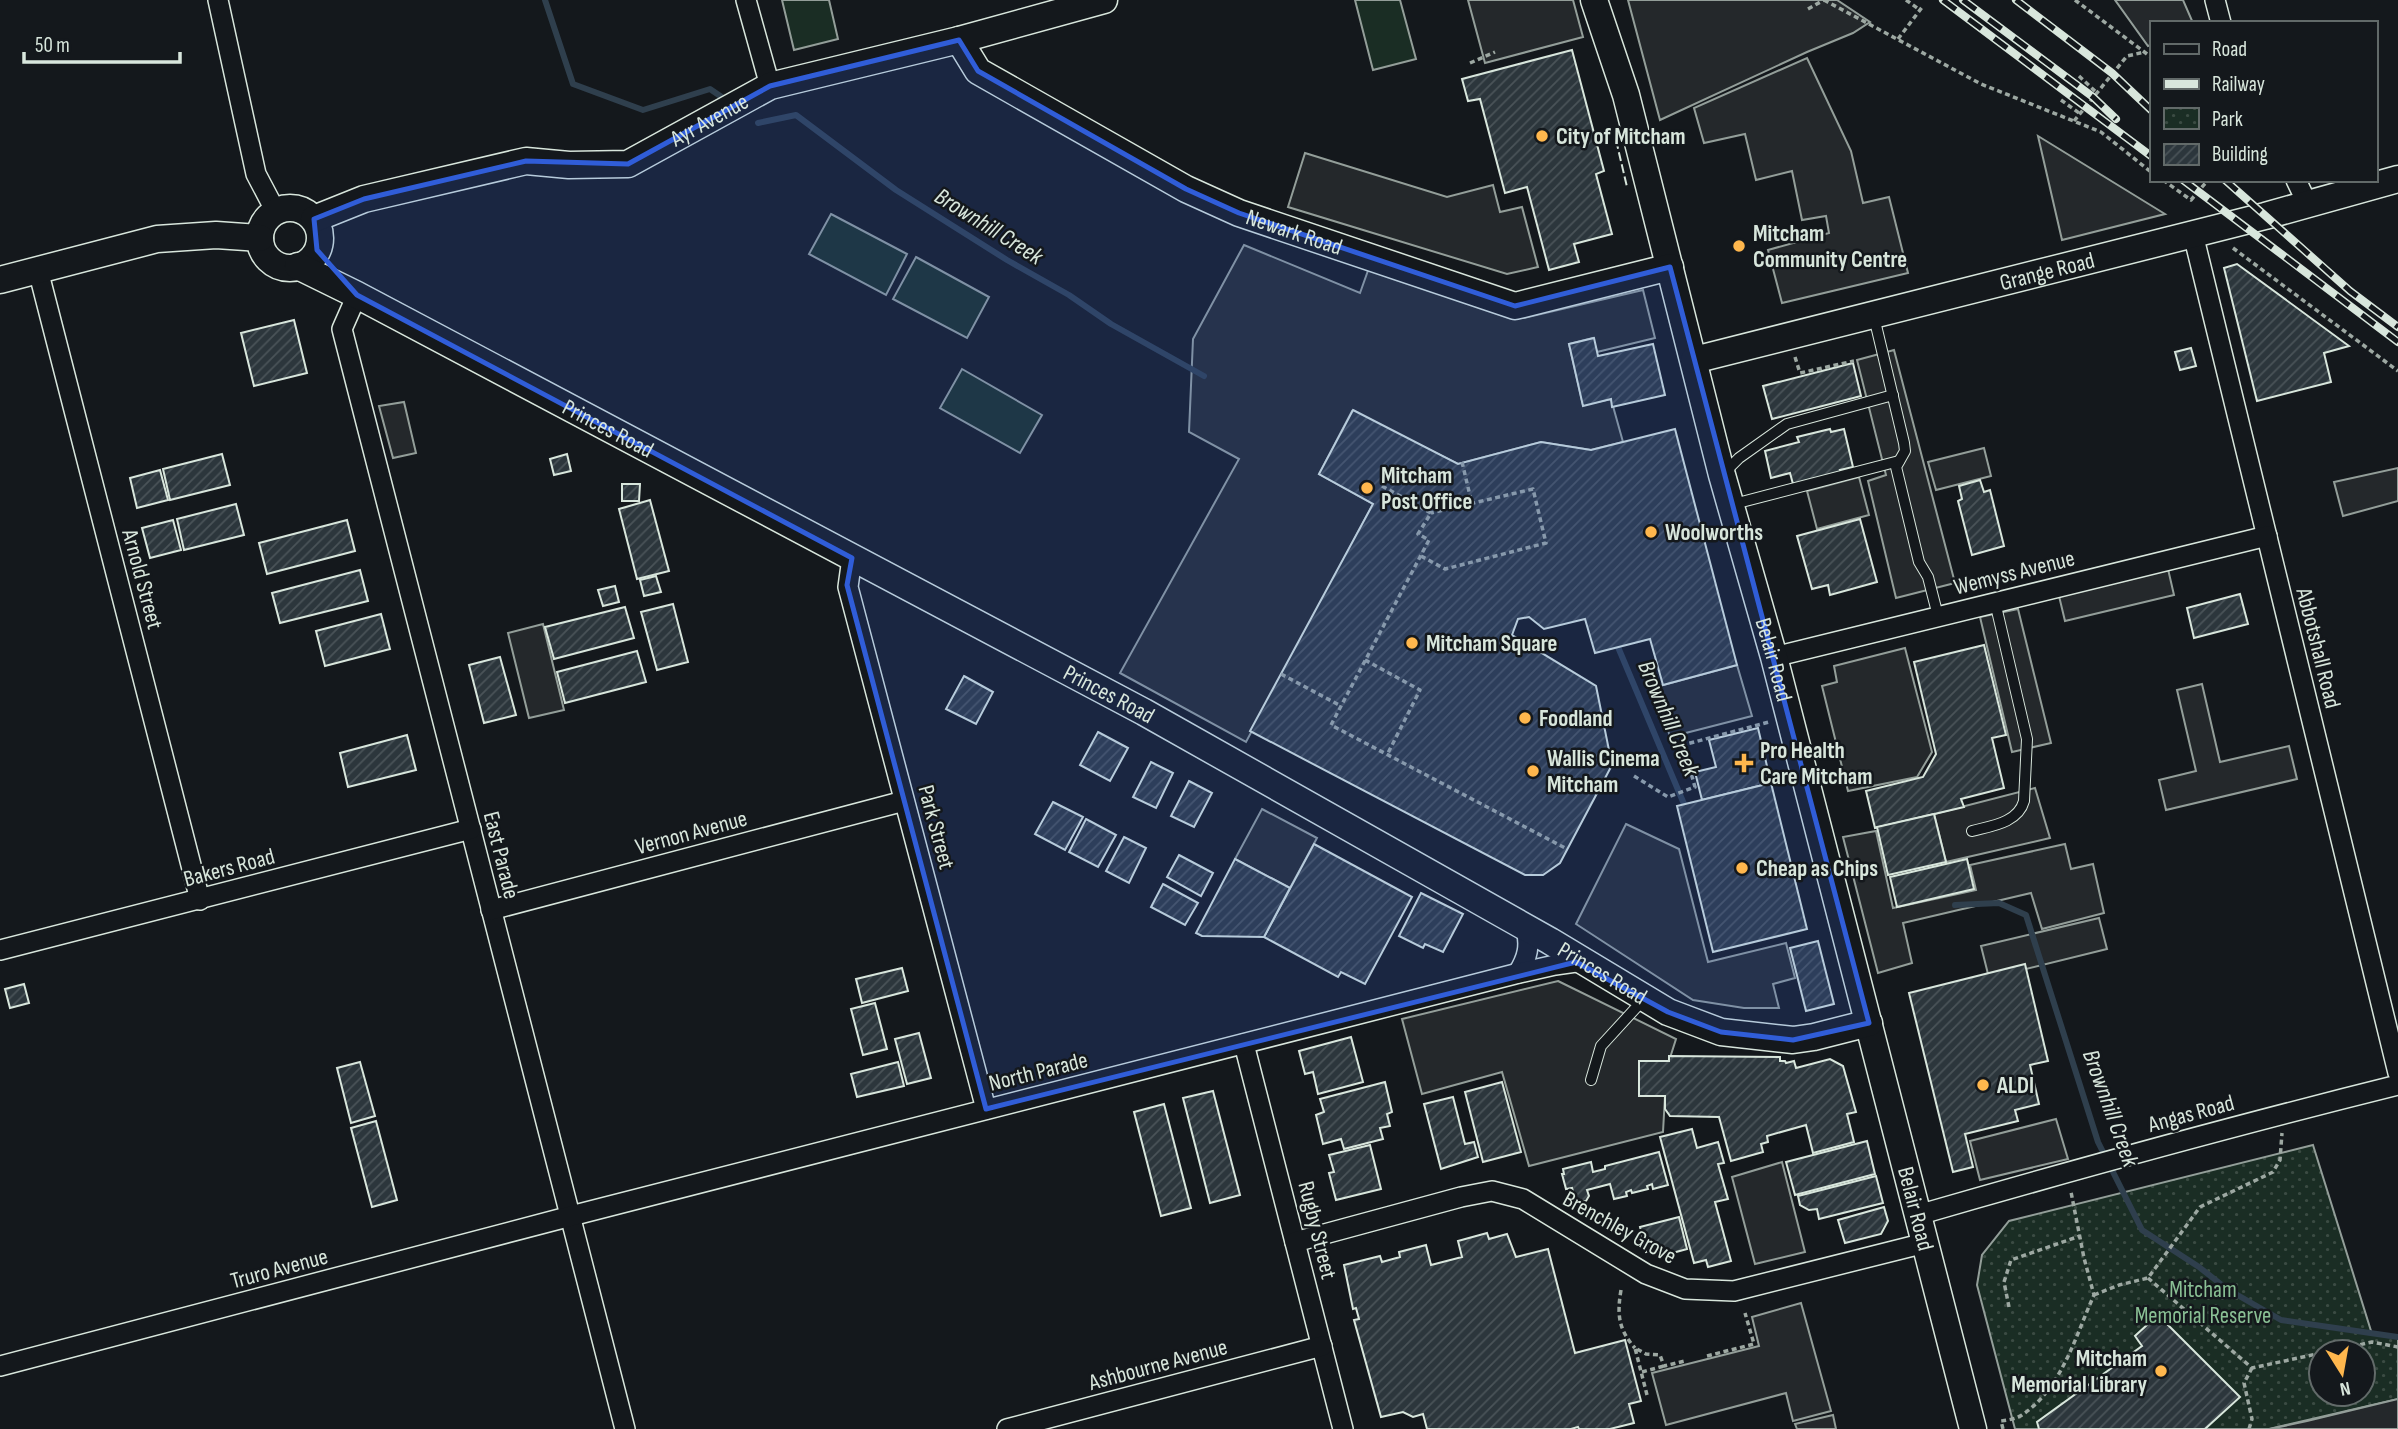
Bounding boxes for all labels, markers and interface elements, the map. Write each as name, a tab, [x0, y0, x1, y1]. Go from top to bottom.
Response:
scale bar	[24, 21, 180, 65]
legend	[2150, 21, 2377, 182]
text: 50 m	[35, 33, 70, 58]
text: Road	[2212, 37, 2247, 62]
text: Railway	[2212, 72, 2265, 97]
street label: Ayr Avenue	[665, 88, 754, 154]
text: Park	[2212, 107, 2243, 132]
place label: City of Mitcham	[1556, 123, 1685, 151]
marker: City of Mitcham	[1534, 128, 1550, 144]
text: Building	[2212, 142, 2268, 167]
water label: Brownhill Creek	[929, 182, 1049, 272]
street label: Newark Road	[1242, 203, 1346, 262]
place label: Mitcham Community Centre	[1753, 220, 1907, 274]
marker: Mitcham Community Centre	[1731, 238, 1747, 254]
street label: Grange Road	[1997, 247, 2098, 297]
street label: Princes Road	[557, 393, 658, 465]
place label: Mitcham Post Office	[1381, 462, 1472, 516]
marker: Mitcham Post Office	[1359, 480, 1375, 496]
place label: Woolworths	[1665, 519, 1763, 547]
marker: Woolworths	[1643, 524, 1659, 540]
street label: Arnold Street	[115, 525, 169, 632]
street label: Wemyss Avenue	[1951, 544, 2078, 602]
street label: Abbotshall Road	[2289, 584, 2347, 711]
street label: Belair Road	[1749, 615, 1798, 705]
place label: Mitcham Square	[1426, 630, 1557, 658]
marker: Mitcham Square	[1404, 635, 1420, 651]
water label: Brownhill Creek	[1631, 656, 1706, 781]
street label: Princes Road	[1058, 659, 1159, 730]
place label: Foodland	[1539, 705, 1613, 733]
marker: Foodland	[1517, 710, 1533, 726]
place label: Pro Health Care Mitcham	[1760, 737, 1873, 791]
place label: Wallis Cinema Mitcham	[1547, 745, 1660, 799]
marker: Pro Health Care Mitcham	[1734, 753, 1754, 773]
marker: Wallis Cinema Mitcham	[1525, 763, 1541, 779]
street label: Park Street	[911, 782, 961, 872]
street label: Vernon Avenue	[632, 805, 750, 861]
street label: East Parade	[477, 809, 525, 902]
street label: Bakers Road	[181, 842, 278, 894]
place label: Cheap as Chips	[1756, 855, 1878, 883]
marker: Cheap as Chips	[1734, 860, 1750, 876]
street label: Princes Road	[1552, 936, 1652, 1011]
street label: North Parade	[986, 1046, 1091, 1098]
water label: Brownhill Creek	[2076, 1046, 2145, 1172]
place label: ALDI	[1996, 1072, 2034, 1100]
marker: ALDI	[1975, 1077, 1991, 1093]
street label: Angas Road	[2144, 1089, 2237, 1139]
street label: Belair Road	[1891, 1164, 1939, 1254]
street label: Rugby Street	[1291, 1178, 1343, 1282]
street label: Brenchley Grove	[1558, 1185, 1681, 1271]
street label: Truro Avenue	[228, 1243, 331, 1295]
park label: Mitcham Memorial Reserve	[2135, 1276, 2271, 1330]
street label: Ashbourne Avenue	[1085, 1333, 1231, 1397]
north arrow	[2307, 1338, 2377, 1408]
place label: Mitcham Memorial Library	[2011, 1345, 2147, 1399]
marker: Mitcham Memorial Library	[2153, 1363, 2169, 1379]
text: N	[2338, 1376, 2352, 1400]

